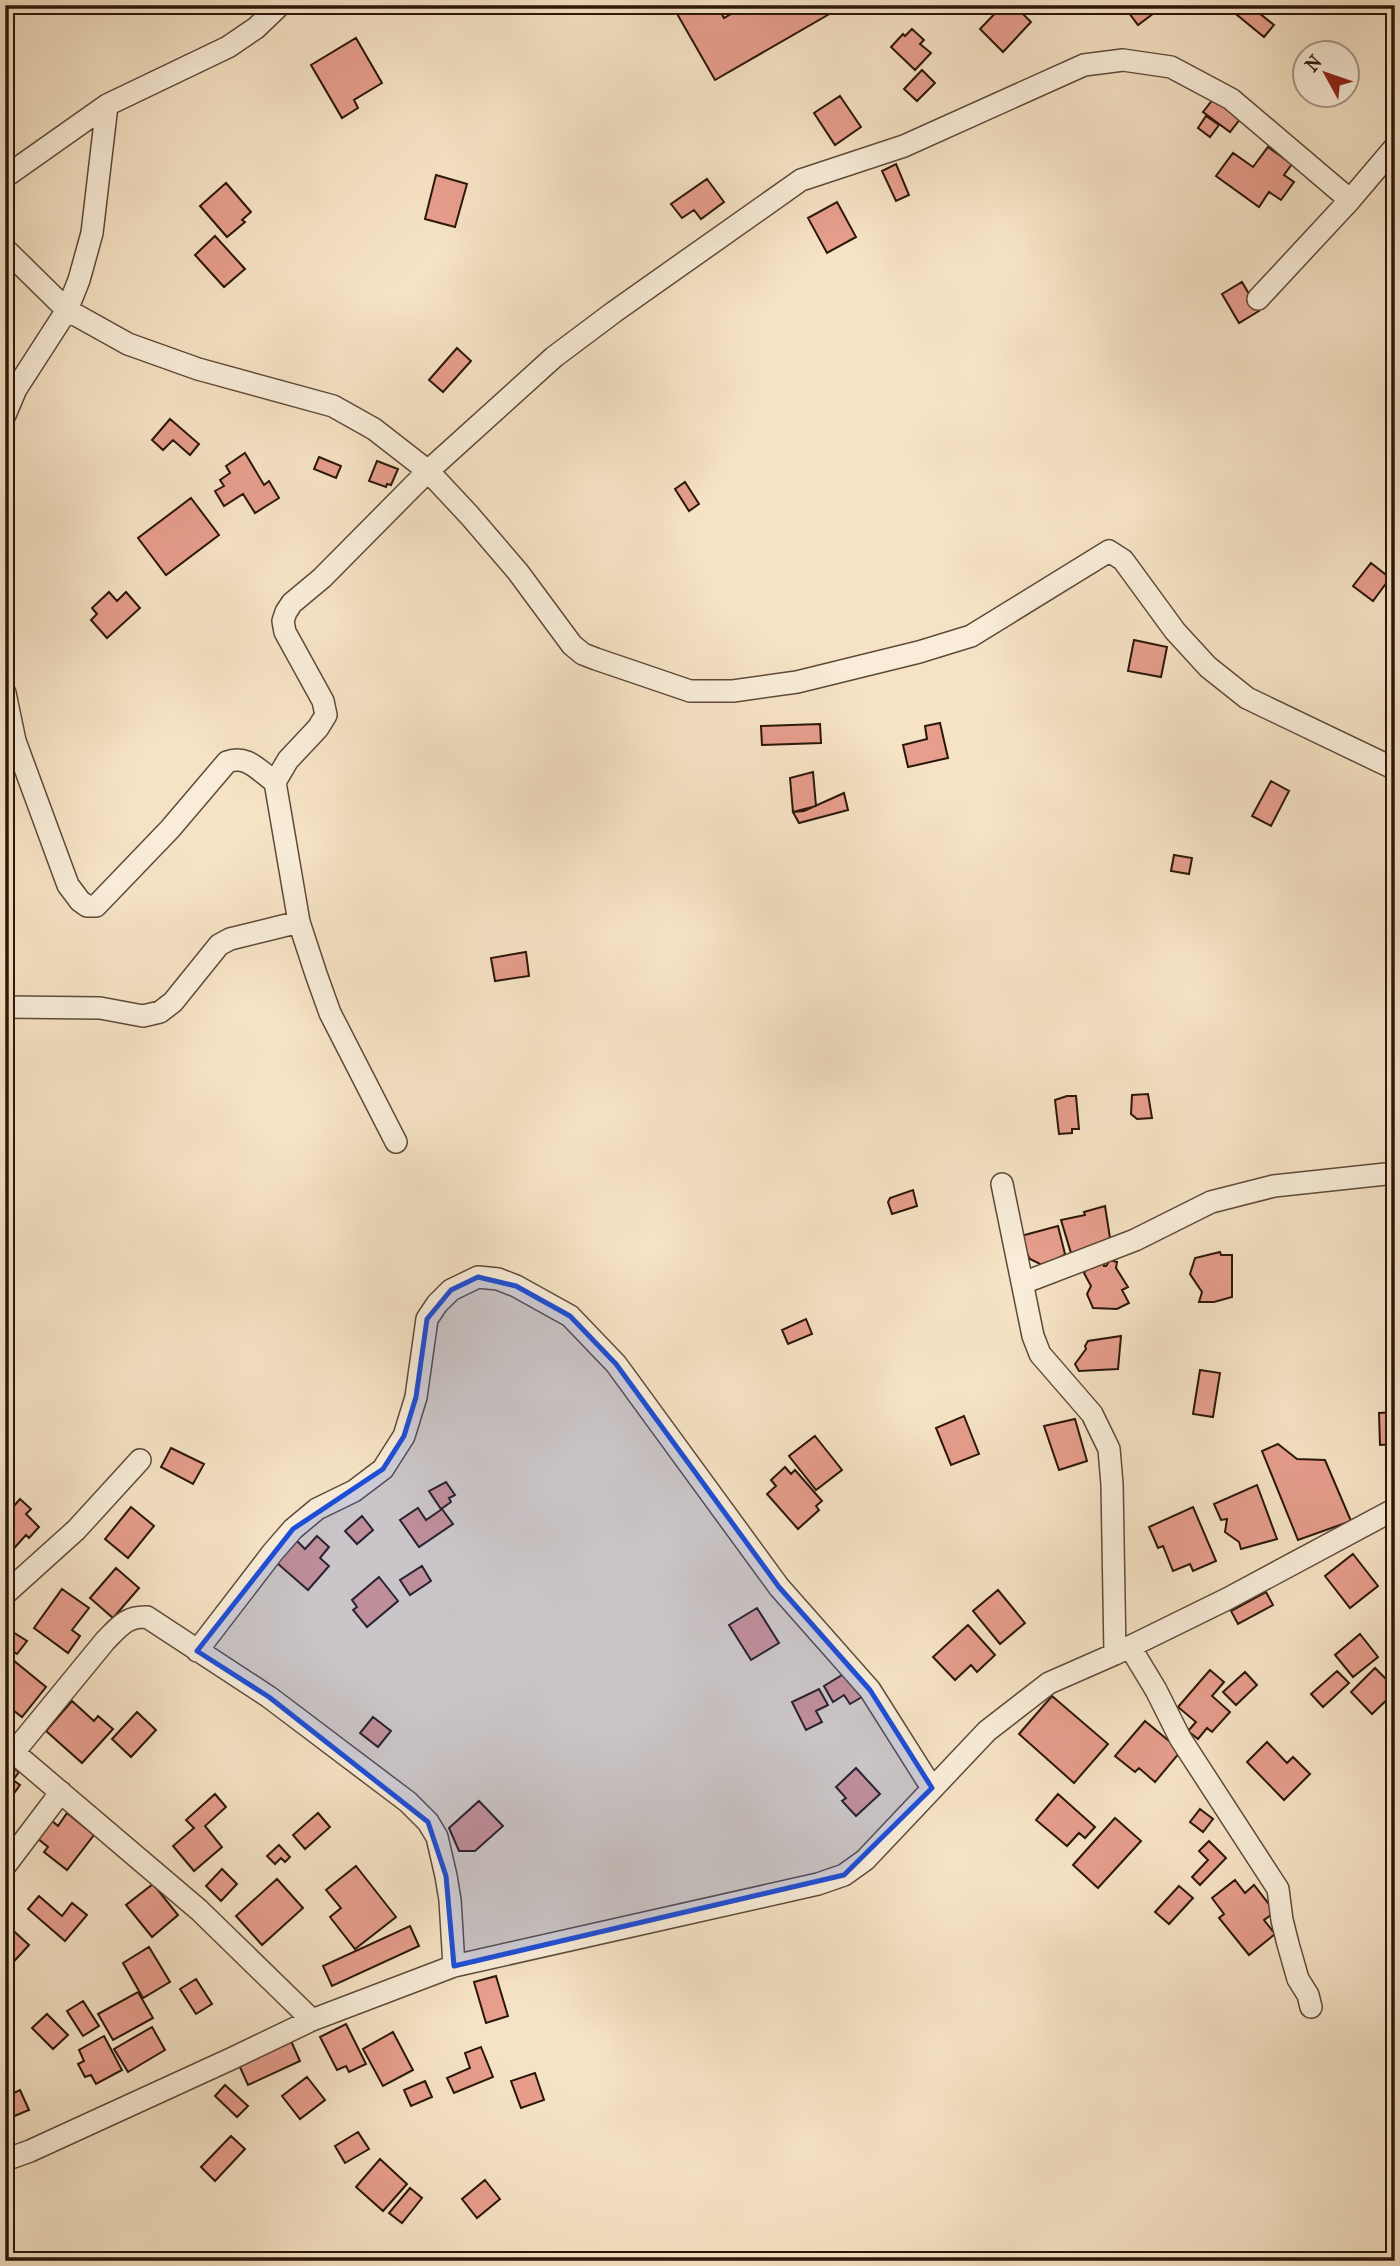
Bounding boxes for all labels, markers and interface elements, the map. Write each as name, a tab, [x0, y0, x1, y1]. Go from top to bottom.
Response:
north arrow	[1292, 38, 1362, 108]
text: N	[1301, 51, 1327, 76]

